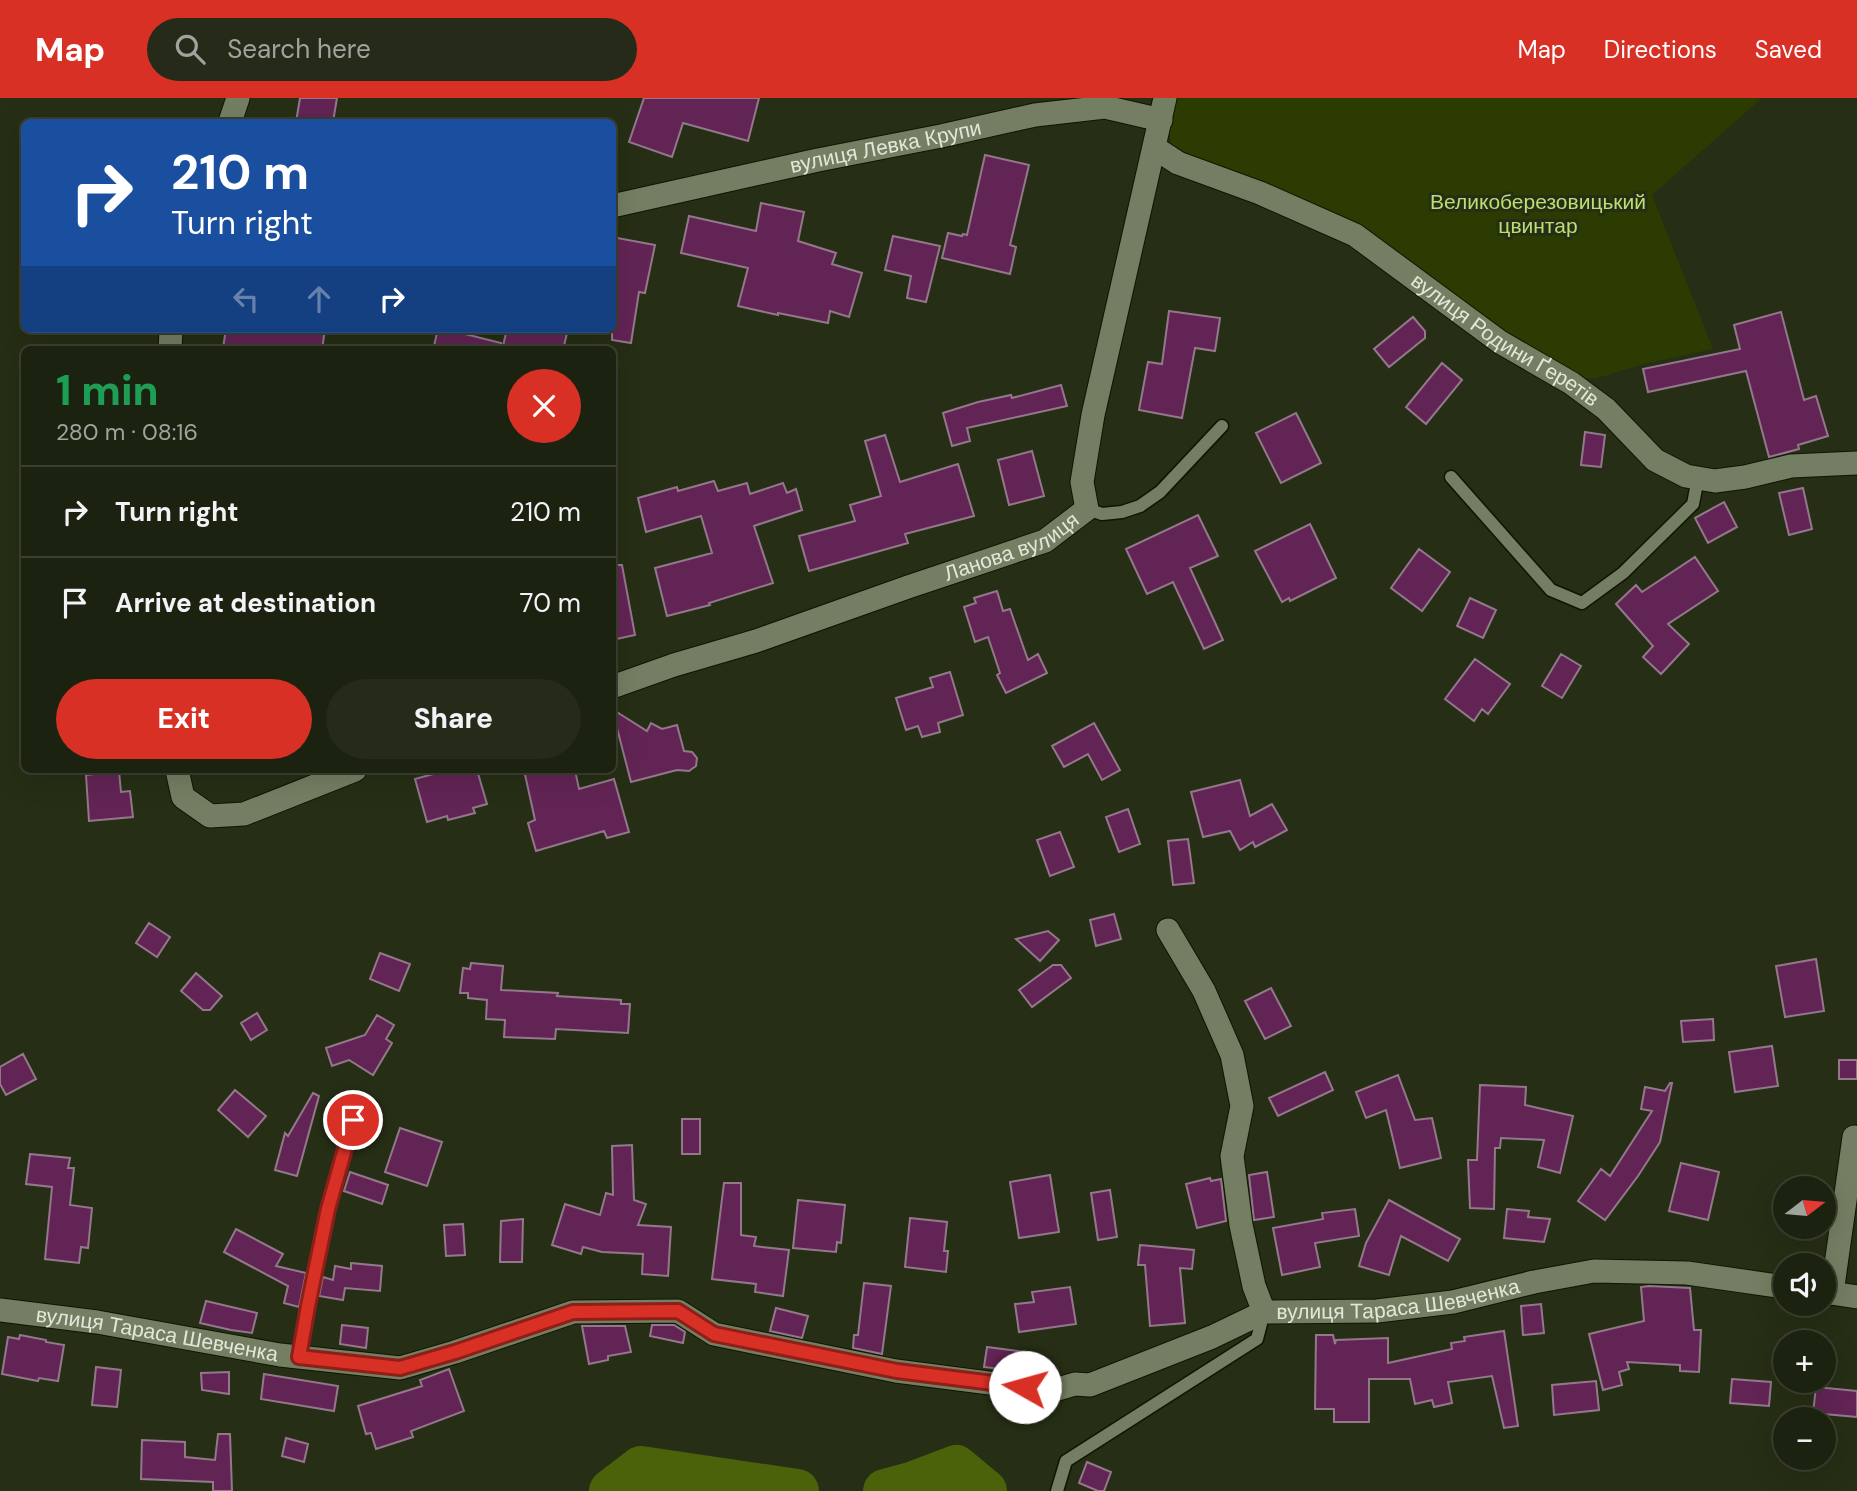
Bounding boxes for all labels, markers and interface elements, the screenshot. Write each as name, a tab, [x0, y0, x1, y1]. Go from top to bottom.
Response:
search box	[147, 18, 637, 81]
text: Map	[35, 28, 105, 71]
icon: search	[171, 30, 209, 68]
text: Search here	[227, 32, 371, 66]
text: Map	[1518, 34, 1566, 65]
text: Directions	[1604, 34, 1717, 65]
text: Saved	[1755, 34, 1822, 65]
street label: вулиця Левка Крупи	[787, 113, 984, 180]
text: 210 m	[171, 140, 309, 204]
icon: right	[56, 147, 147, 238]
park label: Великоберезовицький цвинтар	[1430, 188, 1646, 240]
text: Turn right	[171, 202, 313, 244]
street label: вулиця Родини Ґеретів	[1405, 267, 1605, 413]
icon: left	[227, 280, 265, 318]
icon: ahead	[300, 280, 338, 318]
icon: right	[373, 280, 411, 318]
text: 1 min	[56, 363, 159, 418]
button: close	[507, 369, 581, 443]
text: 280 m · 08:16	[56, 417, 198, 447]
icon: right	[56, 493, 94, 531]
text: Turn right	[115, 495, 239, 529]
text: 210 m	[510, 495, 581, 529]
street label: Ланова вулиця	[940, 506, 1085, 588]
icon: arrive	[56, 584, 94, 622]
text: Arrive at destination	[115, 586, 376, 620]
text: 70 m	[520, 586, 581, 620]
button: Exit	[56, 679, 312, 759]
button: Share	[326, 679, 581, 759]
pin	[323, 1090, 383, 1150]
icon: arrive	[334, 1101, 372, 1139]
north arrow	[1773, 1176, 1836, 1239]
map controls	[1773, 1176, 1836, 1470]
button: sound	[1773, 1253, 1836, 1316]
street label: вулиця Тараса Шевченка	[1276, 1272, 1523, 1326]
street label: вулиця Тараса Шевченка	[34, 1301, 281, 1368]
button: +	[1773, 1330, 1836, 1393]
position arrow	[988, 1350, 1062, 1424]
button: −	[1773, 1407, 1836, 1470]

